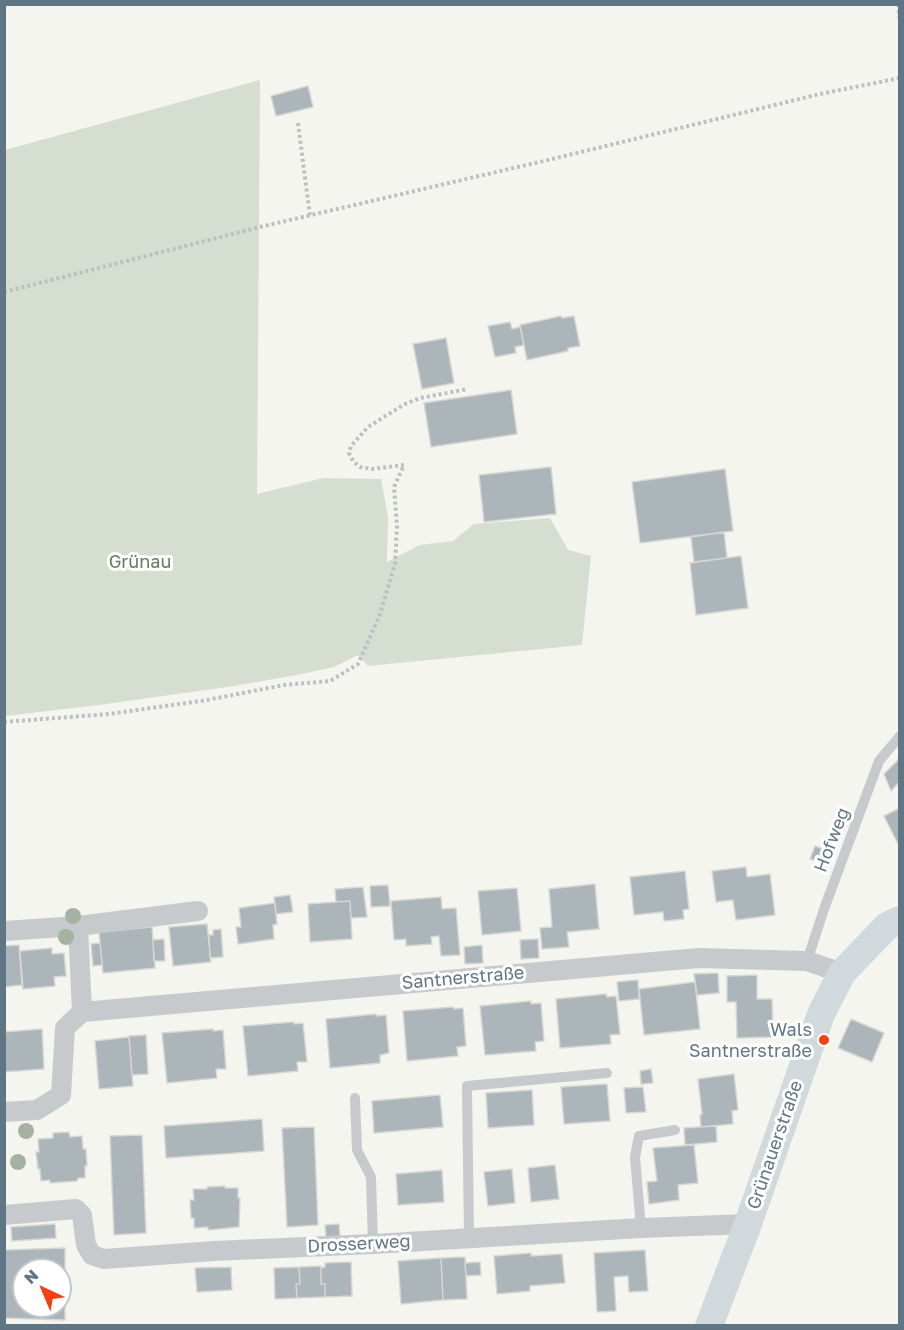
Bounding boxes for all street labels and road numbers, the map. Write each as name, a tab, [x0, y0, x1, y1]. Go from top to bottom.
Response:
street label: Hofweg	[810, 805, 854, 875]
street label: Santnerstraße	[401, 962, 525, 994]
street label: Grünauerstraße	[743, 1078, 807, 1212]
street label: Drosserweg	[307, 1231, 411, 1257]

